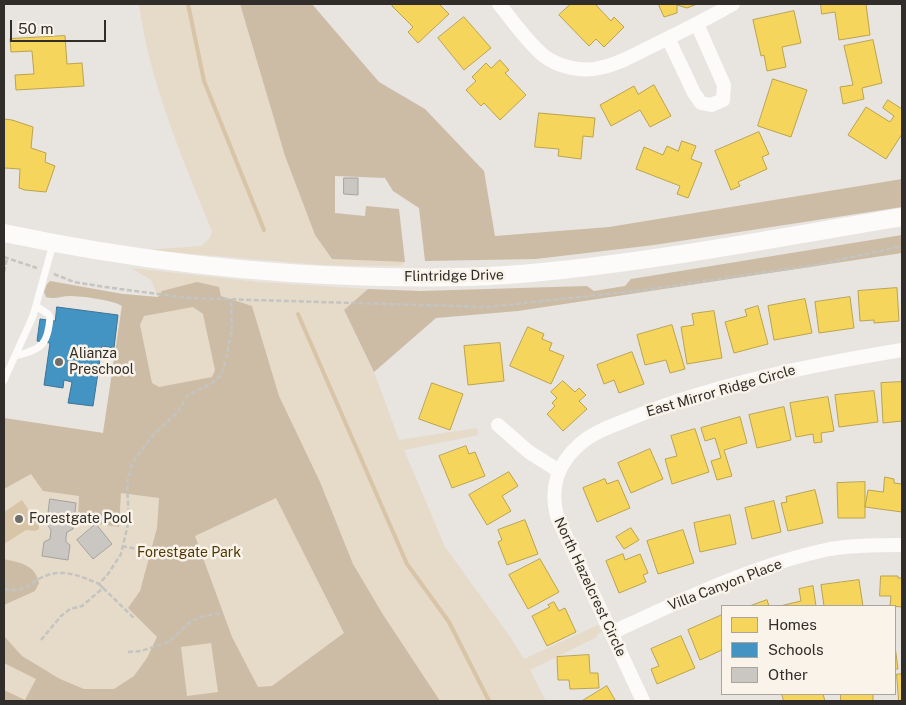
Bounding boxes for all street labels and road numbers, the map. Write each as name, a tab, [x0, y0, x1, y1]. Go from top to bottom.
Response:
street label: Flintridge Drive	[404, 267, 504, 285]
street label: East Mirror Ridge Circle	[644, 362, 798, 420]
street label: North Hazelcrest Circle	[550, 515, 630, 659]
street label: Villa Canyon Place	[666, 556, 784, 614]

